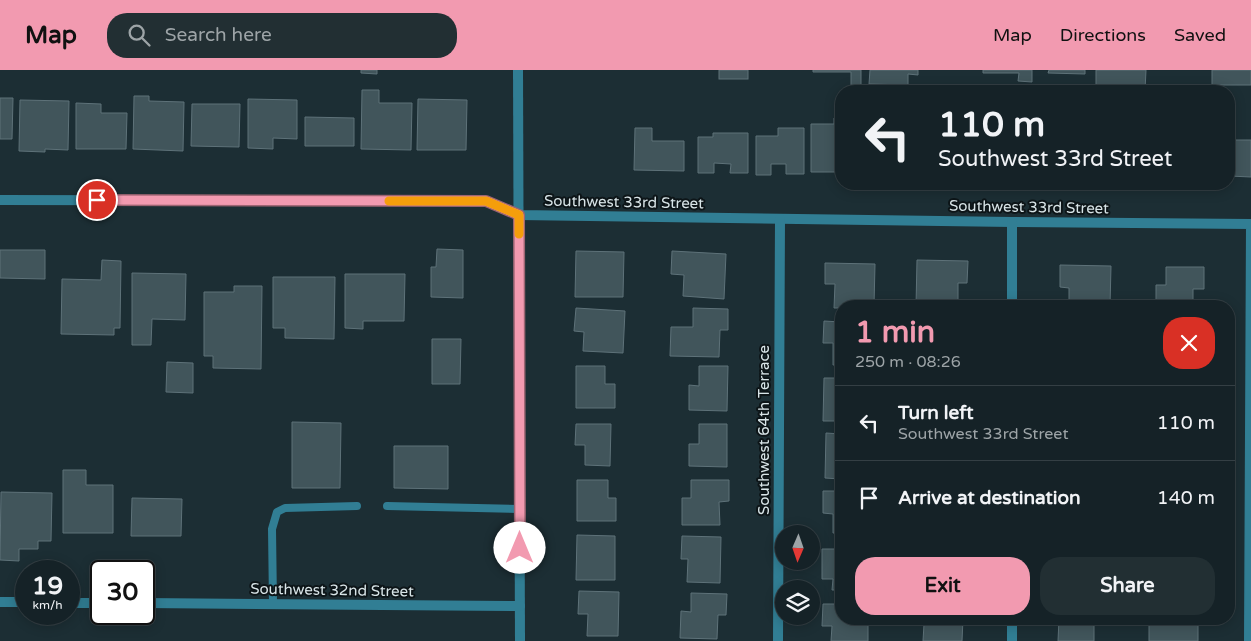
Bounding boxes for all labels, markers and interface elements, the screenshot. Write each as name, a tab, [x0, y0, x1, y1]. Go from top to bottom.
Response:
search box	[107, 13, 457, 58]
text: Map	[25, 21, 77, 50]
icon: search	[125, 21, 153, 49]
text: Search here	[165, 24, 272, 46]
text: Map	[993, 24, 1032, 46]
text: Directions	[1060, 24, 1146, 46]
text: Saved	[1174, 24, 1226, 46]
text: 110 m	[938, 104, 1045, 146]
icon: left	[855, 105, 920, 170]
text: Southwest 33rd Street	[938, 146, 1172, 172]
pin	[76, 179, 118, 221]
icon: arrive	[83, 186, 111, 214]
street label: Southwest 33rd Street	[544, 192, 704, 212]
street label: Southwest 33rd Street	[949, 197, 1109, 217]
text: 1 min	[855, 314, 935, 351]
button: close	[1163, 317, 1215, 369]
street label: Southwest 64th Terrace	[755, 345, 773, 515]
text: 250 m · 08:26	[855, 352, 961, 372]
text: Turn left	[898, 402, 974, 424]
icon: left	[855, 409, 883, 437]
text: 110 m	[1157, 412, 1215, 434]
text: Southwest 33rd Street	[898, 424, 1069, 444]
icon: arrive	[855, 484, 883, 512]
text: Arrive at destination	[898, 487, 1081, 509]
text: 140 m	[1157, 487, 1215, 509]
position arrow	[493, 521, 545, 573]
north arrow	[775, 525, 820, 570]
map controls	[775, 525, 820, 625]
button: Exit	[855, 557, 1030, 615]
button: Share	[1040, 557, 1215, 615]
speed limit sign: 30	[90, 560, 155, 625]
text: 19	[32, 571, 63, 601]
street label: Southwest 32nd Street	[250, 580, 414, 600]
button: layers	[775, 580, 820, 625]
text: km/h	[32, 598, 63, 612]

